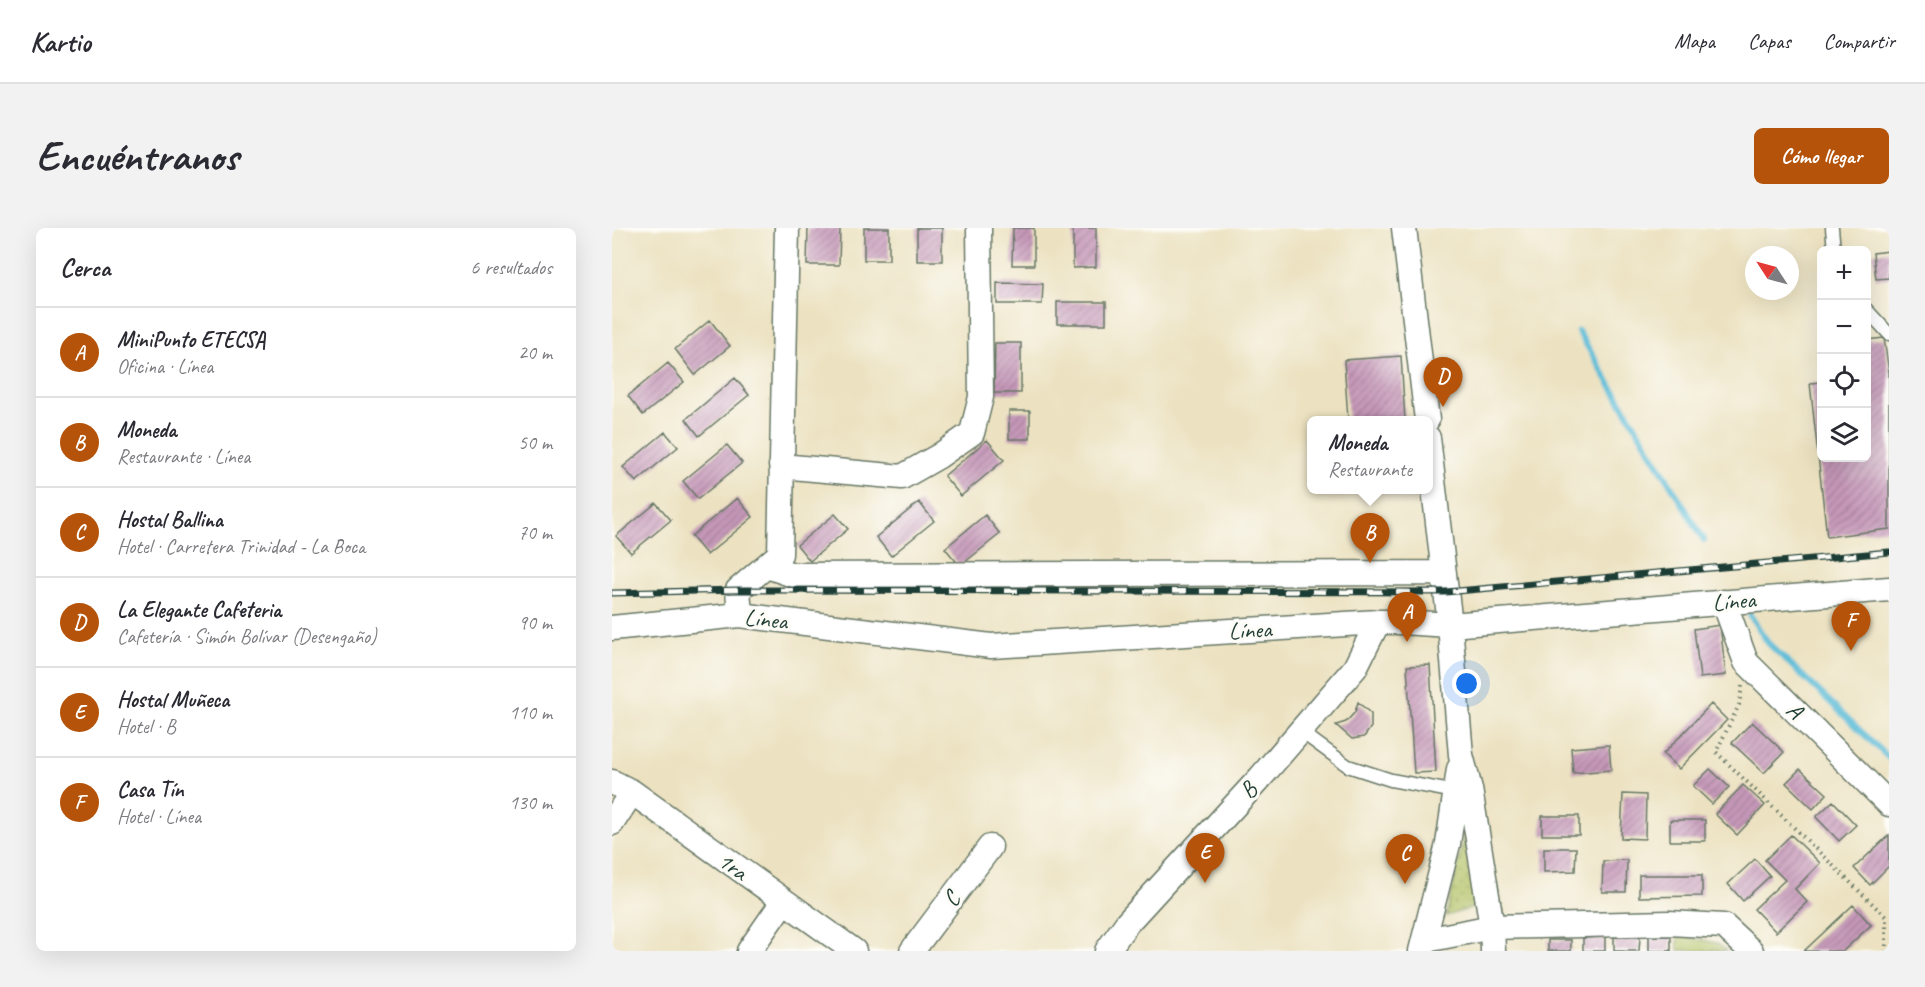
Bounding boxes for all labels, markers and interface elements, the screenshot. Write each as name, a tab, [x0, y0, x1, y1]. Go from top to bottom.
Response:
text: Kartio	[30, 24, 91, 59]
text: Mapa	[1674, 28, 1715, 54]
text: Capas	[1748, 28, 1791, 54]
text: Compartir	[1824, 28, 1895, 54]
button: Cómo llegar	[1754, 128, 1889, 184]
text: Encuéntranos	[36, 130, 238, 183]
north arrow	[1745, 246, 1799, 300]
map controls	[1817, 246, 1871, 462]
button: +	[1817, 246, 1871, 300]
text: Cerca	[60, 251, 110, 284]
text: 6 resultados	[470, 255, 552, 280]
button: −	[1817, 300, 1871, 354]
text: MiniPunto ETECSA	[117, 326, 265, 354]
text: A	[74, 340, 85, 365]
text: 20 m	[518, 340, 552, 365]
text: Oficina · Línea	[117, 354, 213, 379]
button: locate	[1817, 354, 1871, 408]
pin: D	[1424, 358, 1462, 407]
button: layers	[1817, 408, 1871, 462]
text: Moneda	[117, 416, 177, 444]
popup	[1307, 416, 1433, 494]
text: Moneda	[1328, 429, 1388, 457]
text: B	[74, 430, 85, 455]
text: 50 m	[518, 430, 552, 455]
text: Restaurante · Línea	[117, 444, 250, 469]
text: Restaurante	[1328, 457, 1412, 482]
text: Hostal Ballina	[117, 506, 223, 534]
pin: B	[1350, 514, 1389, 563]
text: C	[75, 520, 84, 545]
text: 70 m	[518, 520, 552, 545]
text: Hotel · Carretera Trinidad - La Boca	[117, 534, 365, 559]
street label: Línea	[1711, 584, 1758, 618]
pin: A	[1388, 592, 1426, 642]
text: La Elegante Cafeteria	[117, 596, 281, 624]
street label: Línea	[743, 602, 790, 636]
pin: F	[1832, 602, 1870, 651]
text: D	[74, 610, 85, 635]
text: 90 m	[518, 610, 552, 635]
street label: Línea	[1228, 614, 1274, 646]
text: Cafetería · Simón Bolívar (Desengaño)	[117, 624, 377, 649]
your location	[1452, 669, 1481, 698]
text: Hostal Muñeca	[117, 686, 229, 714]
street label: A	[1780, 695, 1811, 726]
text: E	[74, 700, 85, 725]
text: 110 m	[509, 700, 552, 725]
text: Hotel · B	[117, 714, 176, 739]
street label: B	[1233, 774, 1264, 805]
text: Casa Tín	[117, 776, 184, 804]
text: F	[75, 790, 84, 815]
text: 130 m	[509, 790, 552, 815]
text: Hotel · Línea	[117, 804, 201, 829]
pin: E	[1186, 834, 1224, 883]
pin: C	[1386, 834, 1424, 884]
street label: 1ra	[712, 845, 755, 888]
street label: C	[936, 883, 968, 913]

